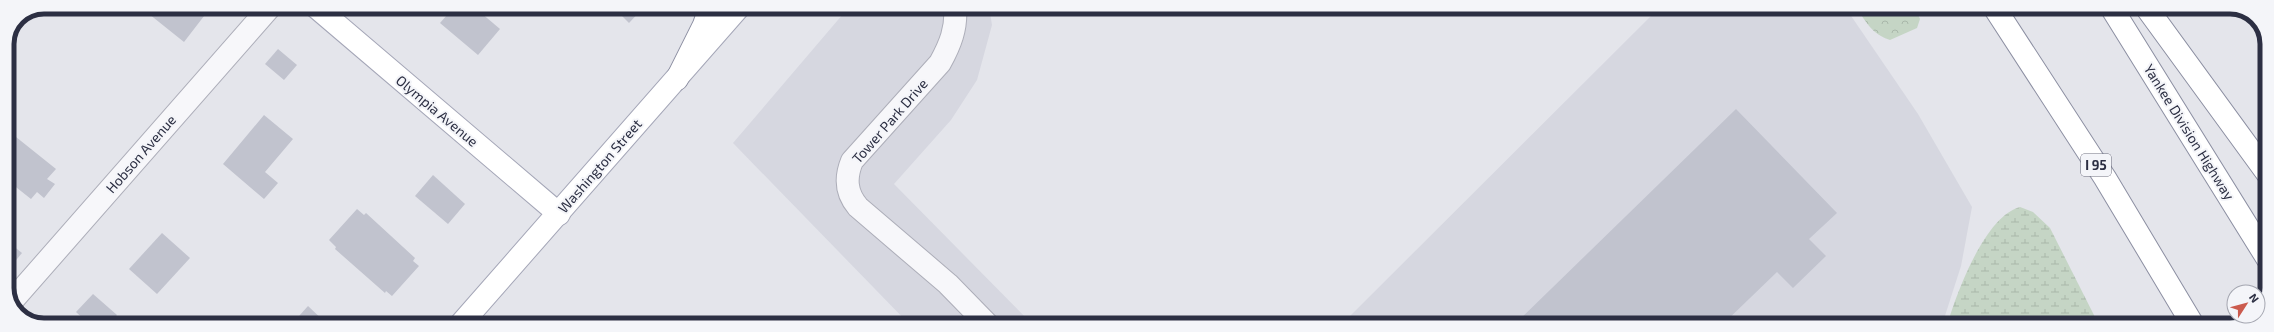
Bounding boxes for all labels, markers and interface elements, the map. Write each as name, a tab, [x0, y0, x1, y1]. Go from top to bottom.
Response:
street label: Yankee Division Highway	[2141, 61, 2239, 203]
street label: Olympia Avenue	[393, 71, 482, 150]
street label: Tower Park Drive	[848, 75, 931, 167]
street label: Hobson Avenue	[102, 111, 179, 196]
street label: Washington Street	[554, 115, 645, 216]
road number: I 95	[2081, 154, 2111, 176]
north arrow	[2226, 284, 2266, 324]
text: N	[2247, 291, 2262, 305]

